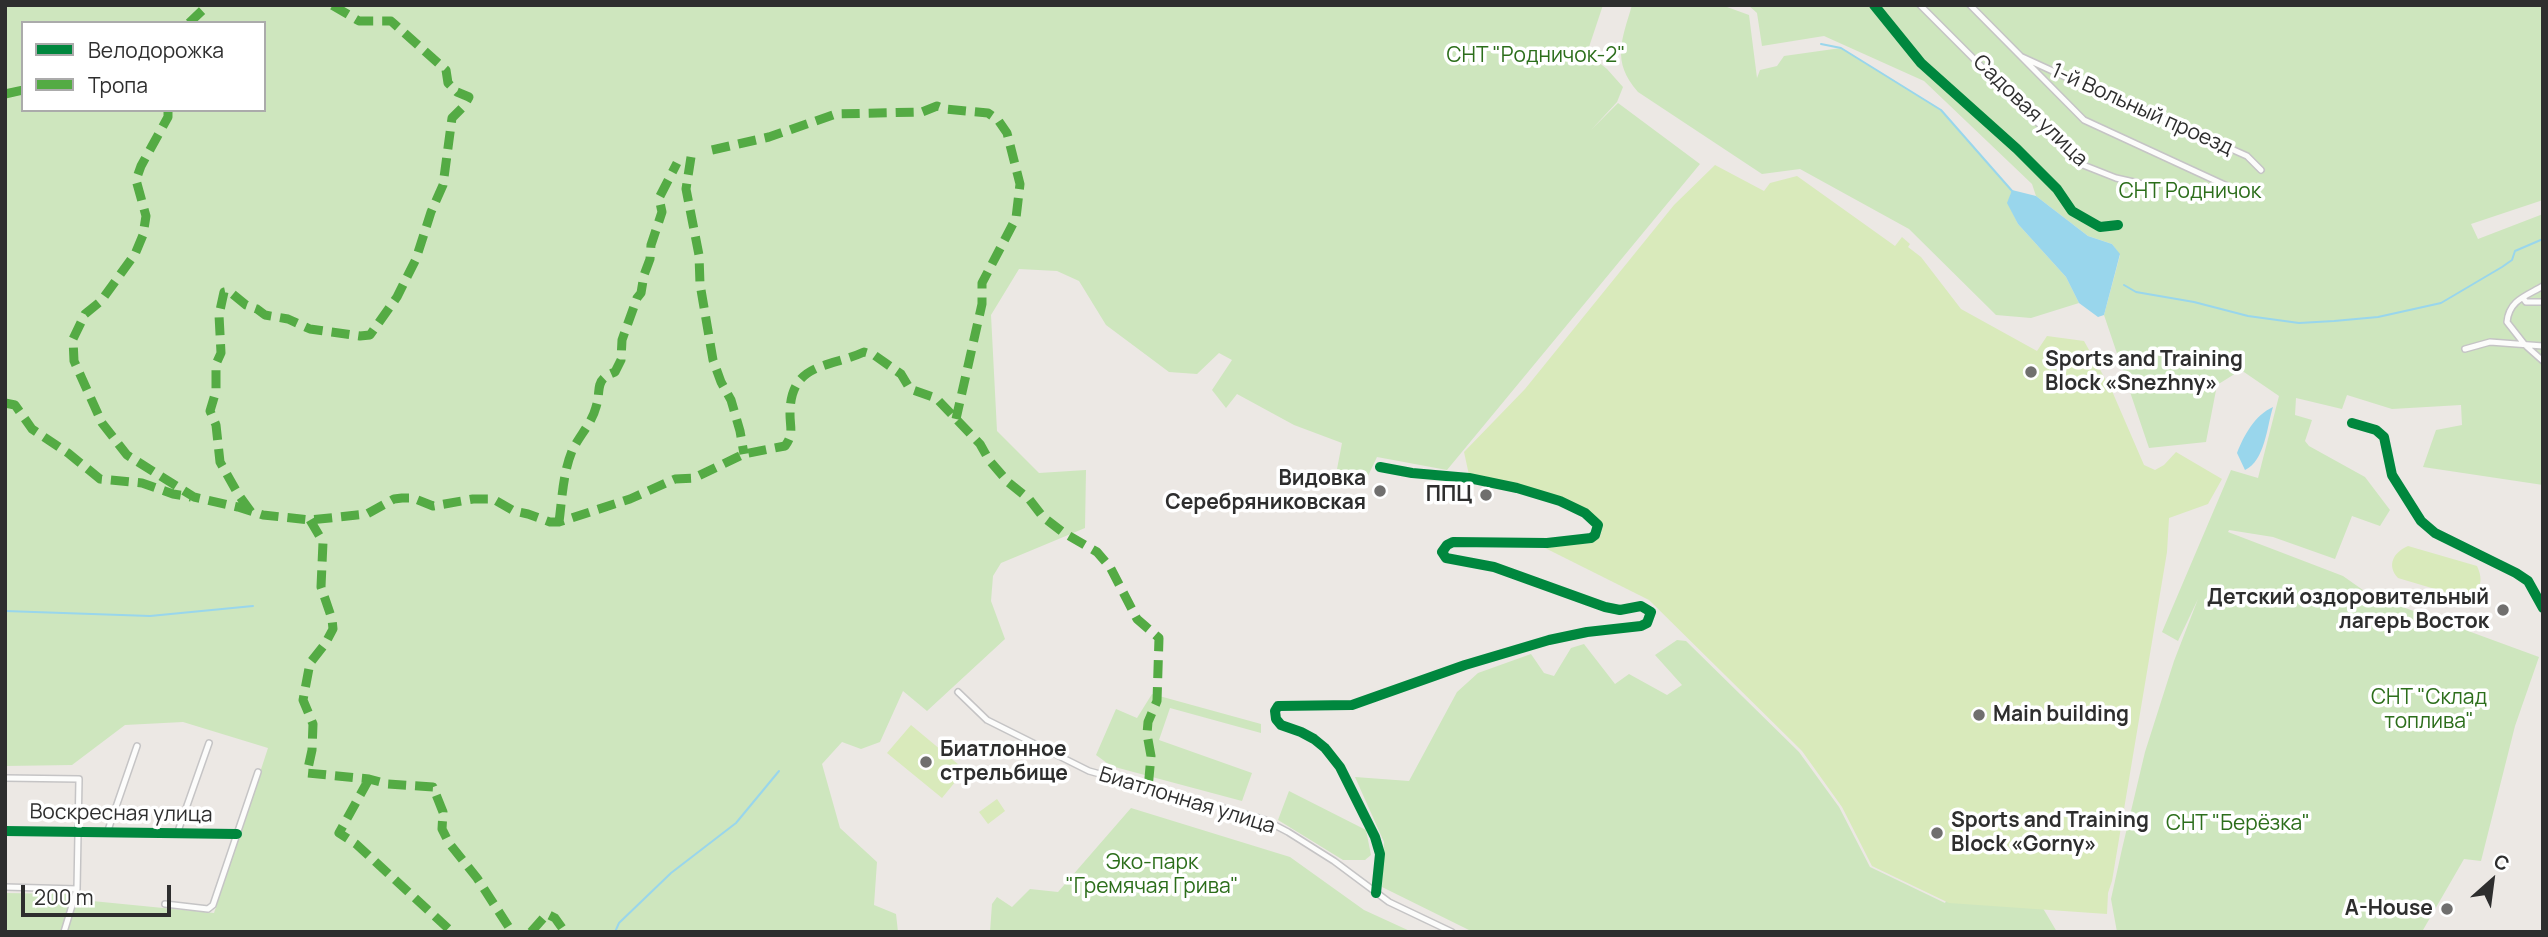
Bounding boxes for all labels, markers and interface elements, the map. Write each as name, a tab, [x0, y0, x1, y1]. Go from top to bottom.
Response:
legend	[21, 21, 266, 112]
text: Велодорожка	[88, 36, 224, 64]
park label: СНТ "Родничок-2"	[1446, 43, 1626, 69]
street label: Садовая улица	[1967, 50, 2093, 172]
street label: 1-й Вольный проезд	[2047, 59, 2237, 161]
text: Тропа	[88, 71, 148, 99]
park label: СНТ Родничок	[2119, 179, 2261, 205]
place label: Sports and Training Block «Snezhny»	[2045, 347, 2243, 397]
marker: Sports and Training Block «Snezhny»	[2023, 364, 2039, 380]
place label: Видовка Серебряниковская	[1165, 466, 1366, 516]
place label: ППЦ	[1426, 482, 1472, 508]
marker: Видовка Серебряниковская	[1372, 483, 1388, 499]
marker: ППЦ	[1478, 487, 1494, 503]
place label: Детский оздоровительный лагерь Восток	[2207, 585, 2489, 635]
marker: Детский оздоровительный лагерь Восток	[2495, 602, 2511, 618]
park label: СНТ "Склад топлива"	[2371, 685, 2487, 735]
place label: Main building	[1993, 702, 2129, 728]
marker: Main building	[1971, 707, 1987, 723]
place label: Биатлонное стрельбище	[940, 737, 1068, 787]
marker: Биатлонное стрельбище	[918, 754, 934, 770]
street label: Биатлонная улица	[1096, 762, 1278, 840]
street label: Воскресная улица	[29, 800, 213, 828]
place label: Sports and Training Block «Gorny»	[1951, 808, 2149, 858]
park label: СНТ "Берёзка"	[2166, 811, 2310, 837]
marker: Sports and Training Block «Gorny»	[1929, 825, 1945, 841]
north arrow	[2457, 846, 2527, 916]
text: С	[2490, 848, 2514, 877]
park label: Эко-парк "Гремячая Грива"	[1066, 850, 1238, 900]
scale bar	[24, 870, 175, 914]
text: 200 m	[34, 883, 94, 911]
place label: A-House	[2345, 896, 2433, 922]
marker: A-House	[2439, 901, 2455, 917]

